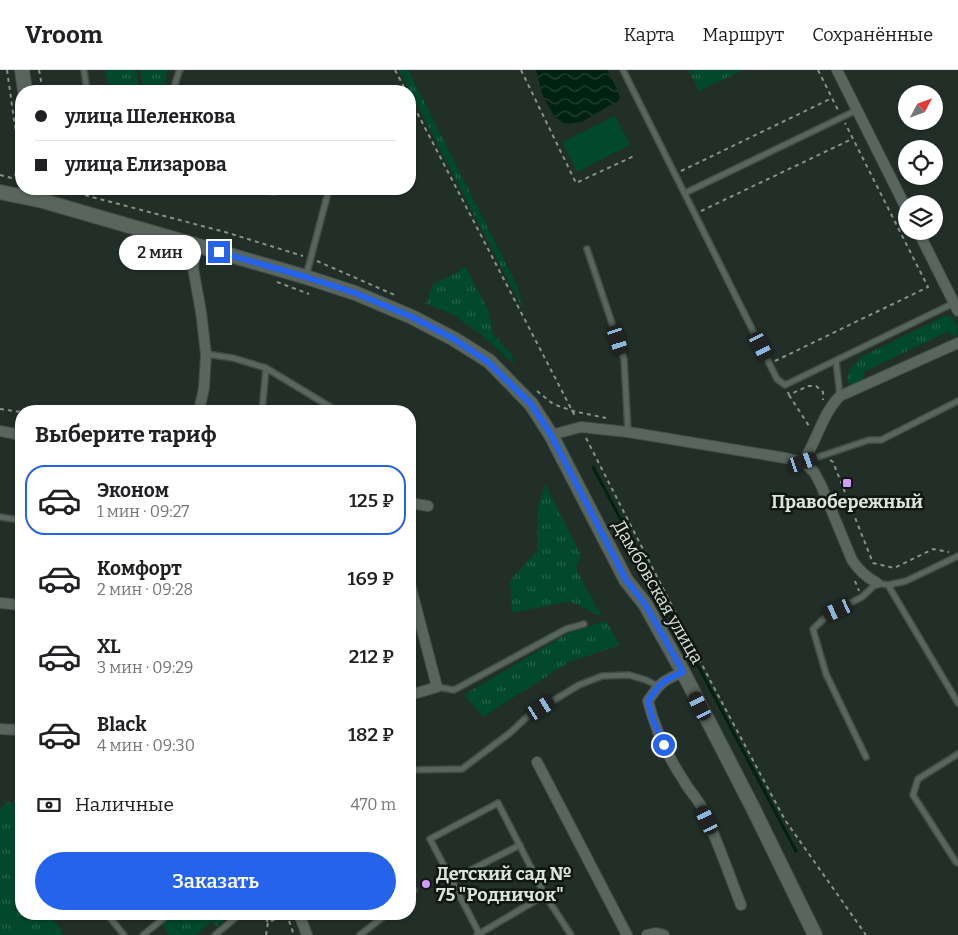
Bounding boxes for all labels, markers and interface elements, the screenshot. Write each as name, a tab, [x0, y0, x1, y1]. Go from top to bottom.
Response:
text: Vroom	[25, 21, 103, 49]
text: Карта	[624, 24, 675, 46]
text: Маршрут	[703, 24, 784, 46]
text: Сохранённые	[812, 24, 933, 46]
north arrow	[898, 85, 942, 130]
map controls	[898, 85, 943, 240]
text: улица Шеленкова	[65, 105, 235, 128]
button: locate	[898, 140, 943, 185]
text: улица Елизарова	[65, 153, 227, 176]
button: layers	[898, 195, 943, 240]
callout: 2 мин	[119, 234, 202, 270]
route end	[208, 241, 230, 263]
text: 2 мин	[137, 243, 183, 262]
car	[606, 323, 629, 357]
car	[747, 329, 774, 363]
text: Выберите тариф	[35, 421, 216, 448]
car	[786, 450, 819, 474]
marker: Правобережный	[841, 477, 853, 489]
icon: car	[37, 478, 82, 523]
text: Эконом	[97, 479, 169, 502]
text: 125 ₽	[349, 489, 394, 512]
place label: Правобережный	[771, 491, 923, 513]
text: 1 мин · 09:27	[97, 502, 189, 521]
street label: Дамбовская улица	[608, 516, 708, 668]
icon: car	[37, 556, 82, 601]
text: Комфорт	[97, 557, 182, 580]
text: 169 ₽	[348, 567, 394, 590]
text: 2 мин · 09:28	[97, 580, 193, 599]
car	[821, 597, 854, 623]
icon: car	[37, 634, 82, 679]
text: XL	[97, 635, 121, 658]
text: 212 ₽	[349, 645, 394, 668]
text: 3 мин · 09:29	[97, 658, 193, 677]
car	[686, 689, 713, 723]
car	[524, 694, 557, 722]
icon: car	[37, 712, 82, 757]
text: Black	[97, 713, 147, 736]
text: 182 ₽	[348, 723, 394, 746]
route start	[653, 734, 675, 756]
text: 4 мин · 09:30	[97, 736, 195, 755]
icon: cash	[35, 791, 63, 819]
text: Наличные	[75, 793, 174, 816]
text: 470 m	[350, 795, 396, 814]
car	[693, 803, 720, 837]
button: Заказать	[35, 852, 396, 910]
place label: Детский сад № 75 "Родничок"	[436, 863, 572, 906]
marker: Детский сад № 75 "Родничок"	[420, 878, 432, 890]

